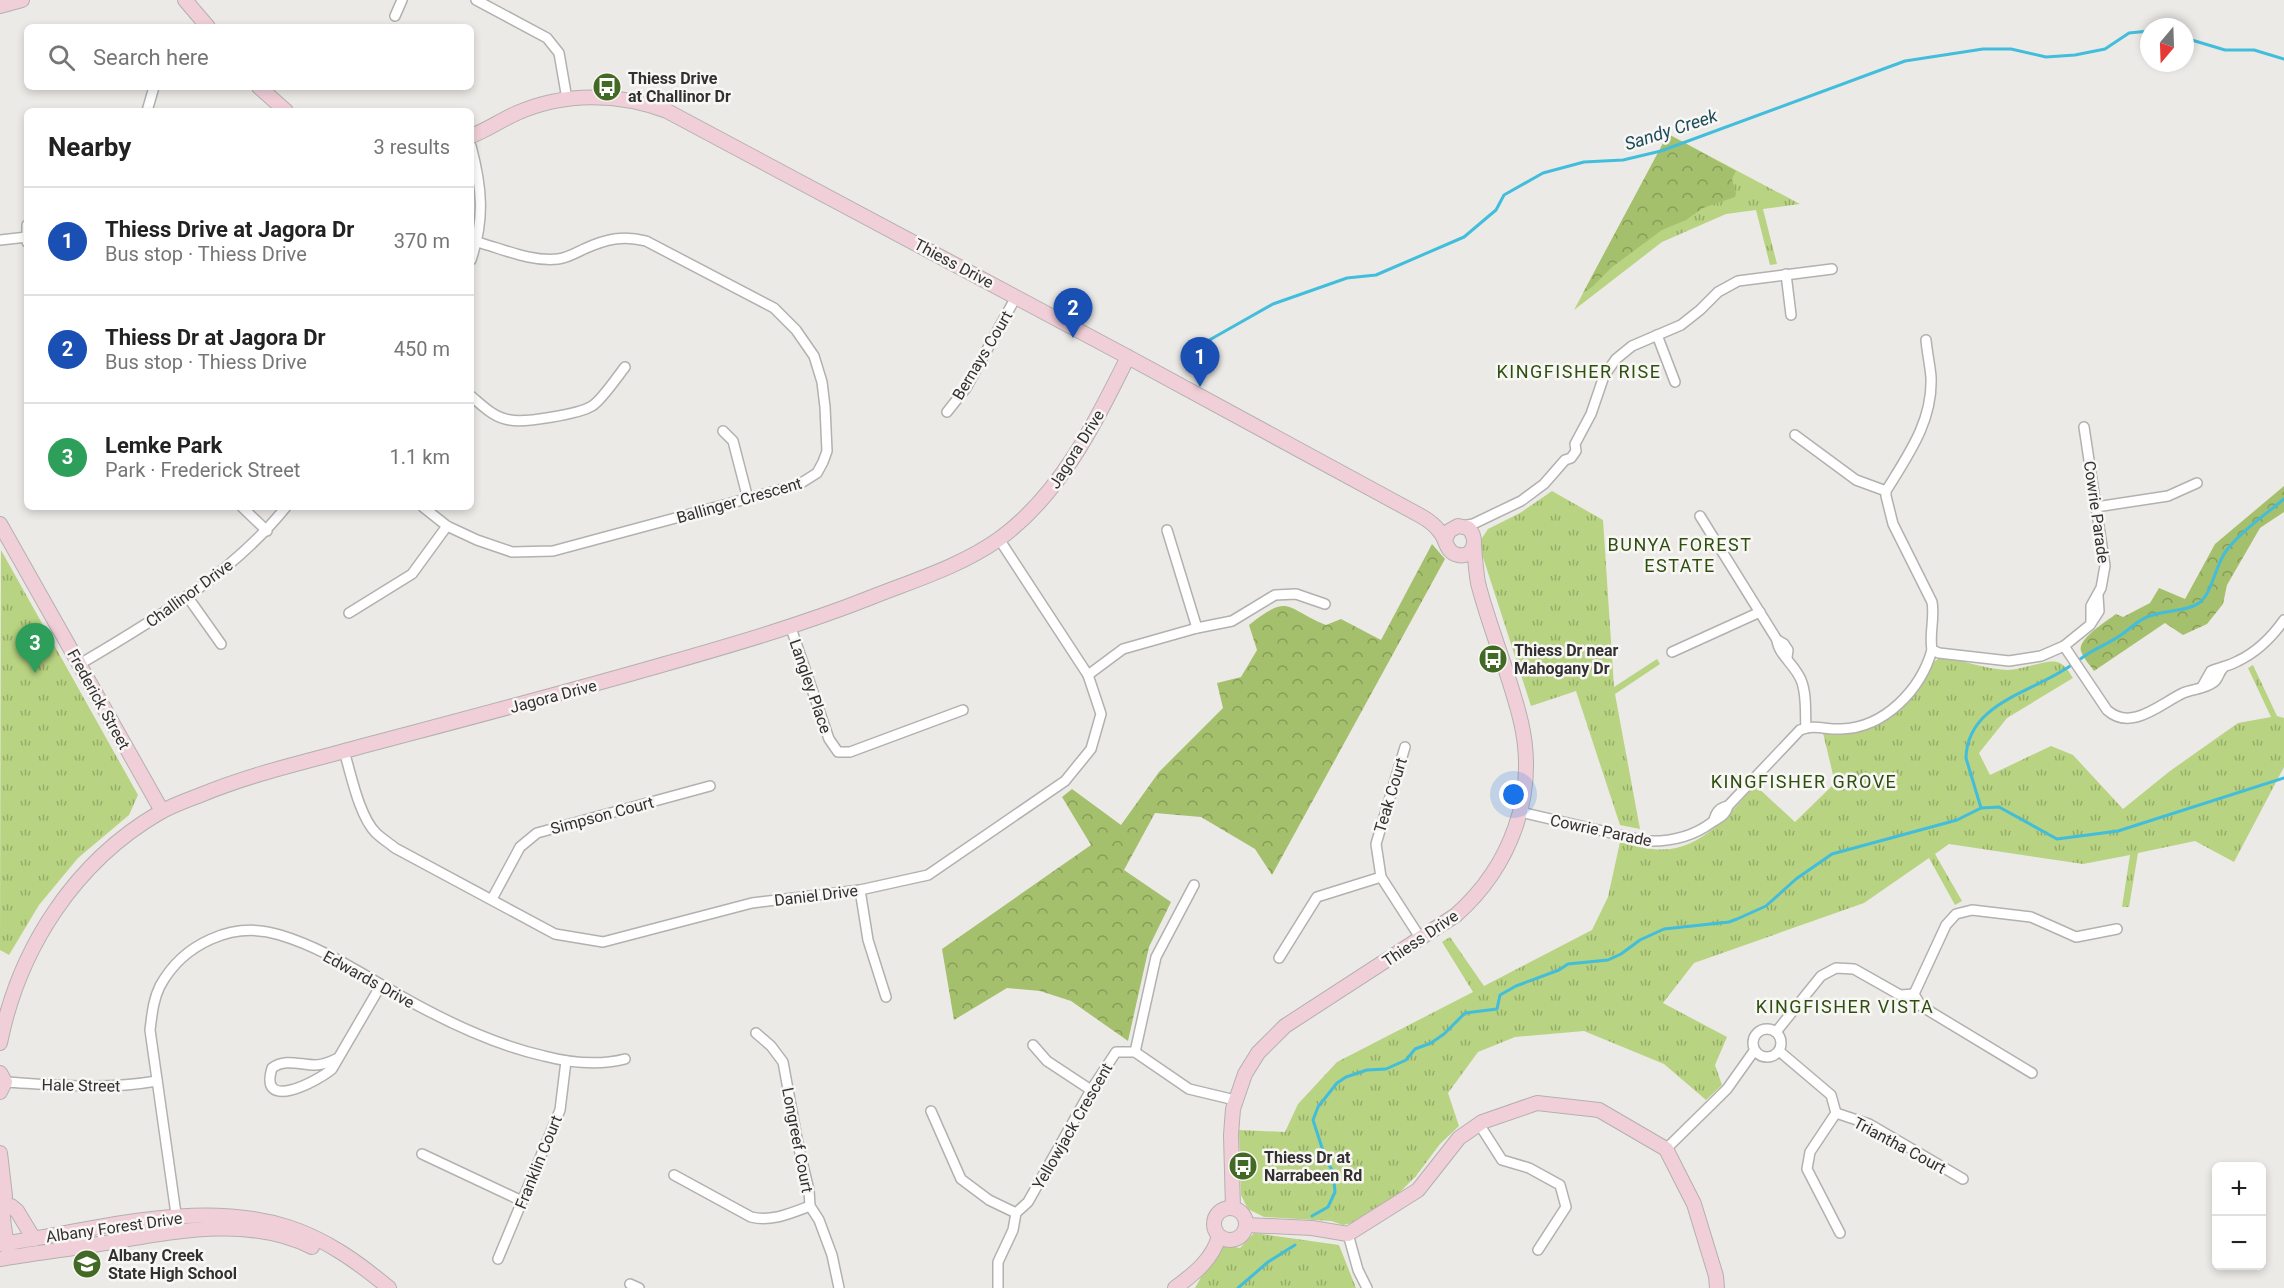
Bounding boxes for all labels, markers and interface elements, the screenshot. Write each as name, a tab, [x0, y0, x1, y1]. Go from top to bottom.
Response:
north arrow	[2140, 18, 2194, 72]
search box	[24, 24, 474, 90]
icon: search	[45, 41, 78, 74]
text: Search here	[93, 45, 209, 70]
place label: Thiess Drive at Challinor Dr	[628, 69, 731, 106]
bus stop icon: Thiess Drive at Challinor Dr	[591, 71, 623, 103]
water label: Sandy Creek	[1622, 104, 1721, 154]
text: Nearby	[48, 132, 131, 162]
text: 3 results	[374, 135, 450, 159]
text: Thiess Drive at Jagora Dr	[105, 217, 354, 242]
text: 1	[62, 229, 73, 253]
text: 370 m	[394, 229, 450, 253]
street label: Thiess Drive	[911, 235, 997, 292]
text: Bus stop · Thiess Drive	[105, 242, 307, 266]
pin: 2	[1054, 288, 1092, 338]
street label: Bernays Court	[948, 307, 1016, 403]
text: Thiess Dr at Jagora Dr	[105, 325, 326, 350]
text: 2	[62, 337, 73, 361]
text: 450 m	[394, 337, 450, 361]
pin: 1	[1180, 338, 1220, 387]
text: Bus stop · Thiess Drive	[105, 350, 307, 374]
district label: KINGFISHER RISE	[1497, 361, 1661, 382]
street label: Jagora Drive	[1045, 406, 1108, 492]
text: Lemke Park	[105, 433, 222, 458]
text: 3	[62, 445, 73, 469]
text: 1.1 km	[390, 445, 450, 469]
text: Park · Frederick Street	[105, 458, 300, 482]
street label: Cowrie Parade	[2080, 460, 2113, 565]
street label: Ballinger Crescent	[674, 474, 804, 527]
district label: BUNYA FOREST ESTATE	[1608, 534, 1752, 576]
street label: Challinor Drive	[142, 555, 237, 631]
pin: 3	[15, 624, 54, 673]
street label: Langley Place	[786, 637, 836, 736]
place label: Thiess Dr near Mahogany Dr	[1514, 641, 1619, 678]
bus stop icon: Thiess Dr near Mahogany Dr	[1477, 643, 1509, 675]
street label: Frederick Street	[63, 646, 134, 753]
street label: Jagora Drive	[508, 676, 599, 717]
street label: Teak Court	[1370, 755, 1411, 835]
district label: KINGFISHER GROVE	[1711, 771, 1897, 792]
your location	[1499, 780, 1528, 809]
street label: Simpson Court	[548, 793, 656, 838]
street label: Cowrie Parade	[1548, 810, 1653, 851]
street label: Daniel Drive	[773, 881, 859, 910]
street label: Thiess Drive	[1379, 906, 1462, 971]
street label: Edwards Drive	[320, 947, 418, 1012]
district label: KINGFISHER VISTA	[1756, 996, 1934, 1017]
street label: Yellowjack Crescent	[1028, 1060, 1116, 1193]
street label: Hale Street	[41, 1075, 120, 1096]
street label: Longreef Court	[778, 1086, 817, 1194]
street label: Franklin Court	[511, 1113, 566, 1212]
street label: Triantha Court	[1850, 1113, 1949, 1178]
place label: Thiess Dr at Narrabeen Rd	[1264, 1148, 1362, 1185]
bus stop icon: Thiess Dr at Narrabeen Rd	[1227, 1150, 1259, 1182]
map controls	[2212, 1162, 2266, 1270]
button: +	[2212, 1162, 2266, 1216]
street label: Albany Forest Drive	[45, 1209, 183, 1246]
button: −	[2212, 1216, 2266, 1270]
place label: Albany Creek State High School	[108, 1246, 237, 1283]
school or university icon: Albany Creek State High School	[71, 1248, 103, 1280]

